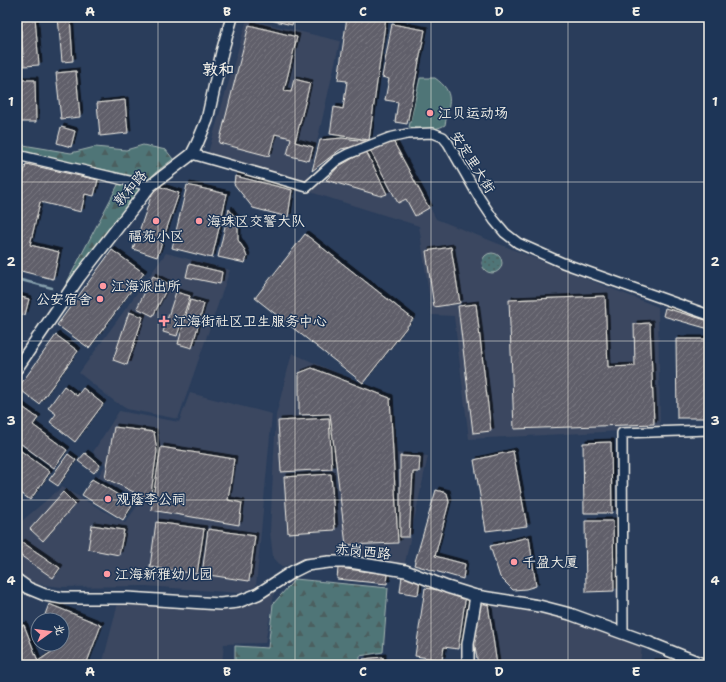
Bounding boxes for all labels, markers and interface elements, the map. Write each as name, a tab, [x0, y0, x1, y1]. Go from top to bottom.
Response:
text: A	[85, 3, 95, 20]
text: B	[223, 3, 231, 20]
text: C	[359, 3, 367, 20]
text: D	[494, 3, 504, 20]
text: E	[632, 3, 641, 20]
district label: 敦和	[202, 59, 234, 80]
text: 1	[8, 93, 14, 110]
text: 1	[712, 93, 718, 110]
place label: 江贝运动场	[438, 104, 508, 122]
marker: 江贝运动场	[425, 108, 435, 118]
street label: 安定里大街	[447, 128, 499, 196]
street label: 敦和路	[109, 166, 151, 210]
place label: 海珠区交警大队	[207, 212, 305, 230]
marker: 福苑小区	[151, 216, 161, 226]
marker: 海珠区交警大队	[194, 216, 204, 226]
place label: 福苑小区	[128, 227, 184, 245]
text: 2	[6, 253, 16, 270]
text: 2	[710, 253, 720, 270]
place label: 江海派出所	[111, 277, 181, 295]
marker: 江海派出所	[98, 281, 108, 291]
place label: 公安宿舍	[36, 290, 92, 308]
marker: 公安宿舍	[95, 294, 105, 304]
place label: 江海街社区卫生服务中心	[173, 312, 327, 330]
marker: 江海街社区卫生服务中心	[158, 315, 170, 327]
text: 3	[6, 412, 16, 429]
text: 3	[710, 412, 720, 429]
place label: 观蔭李公祠	[116, 490, 186, 508]
marker: 观蔭李公祠	[103, 494, 113, 504]
street label: 赤岗西路	[334, 539, 392, 563]
place label: 千盈大厦	[522, 553, 578, 571]
marker: 千盈大厦	[509, 557, 519, 567]
place label: 江海新雅幼儿园	[115, 565, 213, 583]
marker: 江海新雅幼儿园	[102, 569, 112, 579]
text: 4	[6, 572, 16, 589]
text: 4	[710, 572, 720, 589]
north arrow	[30, 612, 70, 652]
text: 北	[51, 623, 68, 637]
text: A	[85, 663, 95, 680]
text: B	[223, 663, 231, 680]
text: C	[359, 663, 367, 680]
text: D	[494, 663, 504, 680]
text: E	[632, 663, 641, 680]

